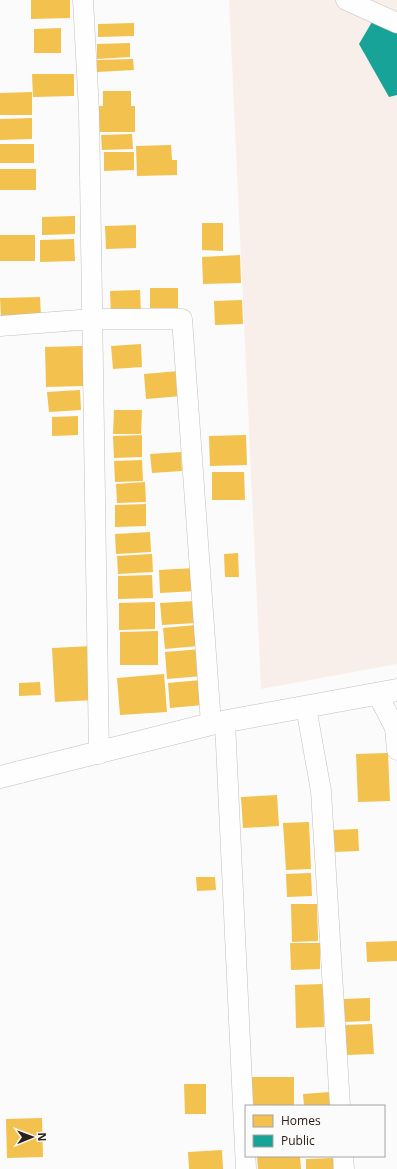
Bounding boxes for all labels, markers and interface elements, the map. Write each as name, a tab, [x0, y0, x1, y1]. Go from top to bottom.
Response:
legend	[245, 1105, 385, 1157]
text: Homes	[281, 1112, 321, 1129]
north arrow	[12, 1117, 52, 1157]
text: N	[35, 1132, 50, 1141]
text: Public	[281, 1132, 315, 1149]

